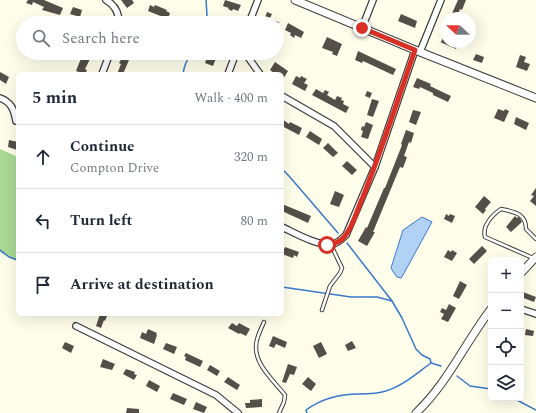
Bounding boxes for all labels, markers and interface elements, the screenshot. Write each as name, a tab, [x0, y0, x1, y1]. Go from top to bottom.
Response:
north arrow	[440, 12, 476, 48]
search box	[16, 16, 284, 60]
route end	[353, 19, 371, 37]
icon: search	[30, 27, 52, 49]
text: Search here	[62, 27, 140, 50]
text: 5 min	[32, 85, 77, 111]
text: Walk · 400 m	[194, 88, 268, 108]
text: Continue	[70, 135, 135, 158]
icon: ahead	[32, 146, 54, 168]
text: 320 m	[234, 147, 268, 167]
text: Compton Drive	[70, 158, 159, 178]
text: Turn left	[70, 209, 132, 232]
icon: left	[32, 210, 54, 232]
text: 80 m	[241, 211, 268, 231]
route start	[318, 236, 336, 254]
map controls	[488, 257, 524, 401]
button: +	[488, 257, 524, 293]
text: Arrive at destination	[70, 273, 214, 296]
icon: arrive	[32, 274, 54, 296]
button: −	[488, 293, 524, 329]
button: locate	[488, 329, 524, 365]
button: layers	[488, 365, 524, 401]

